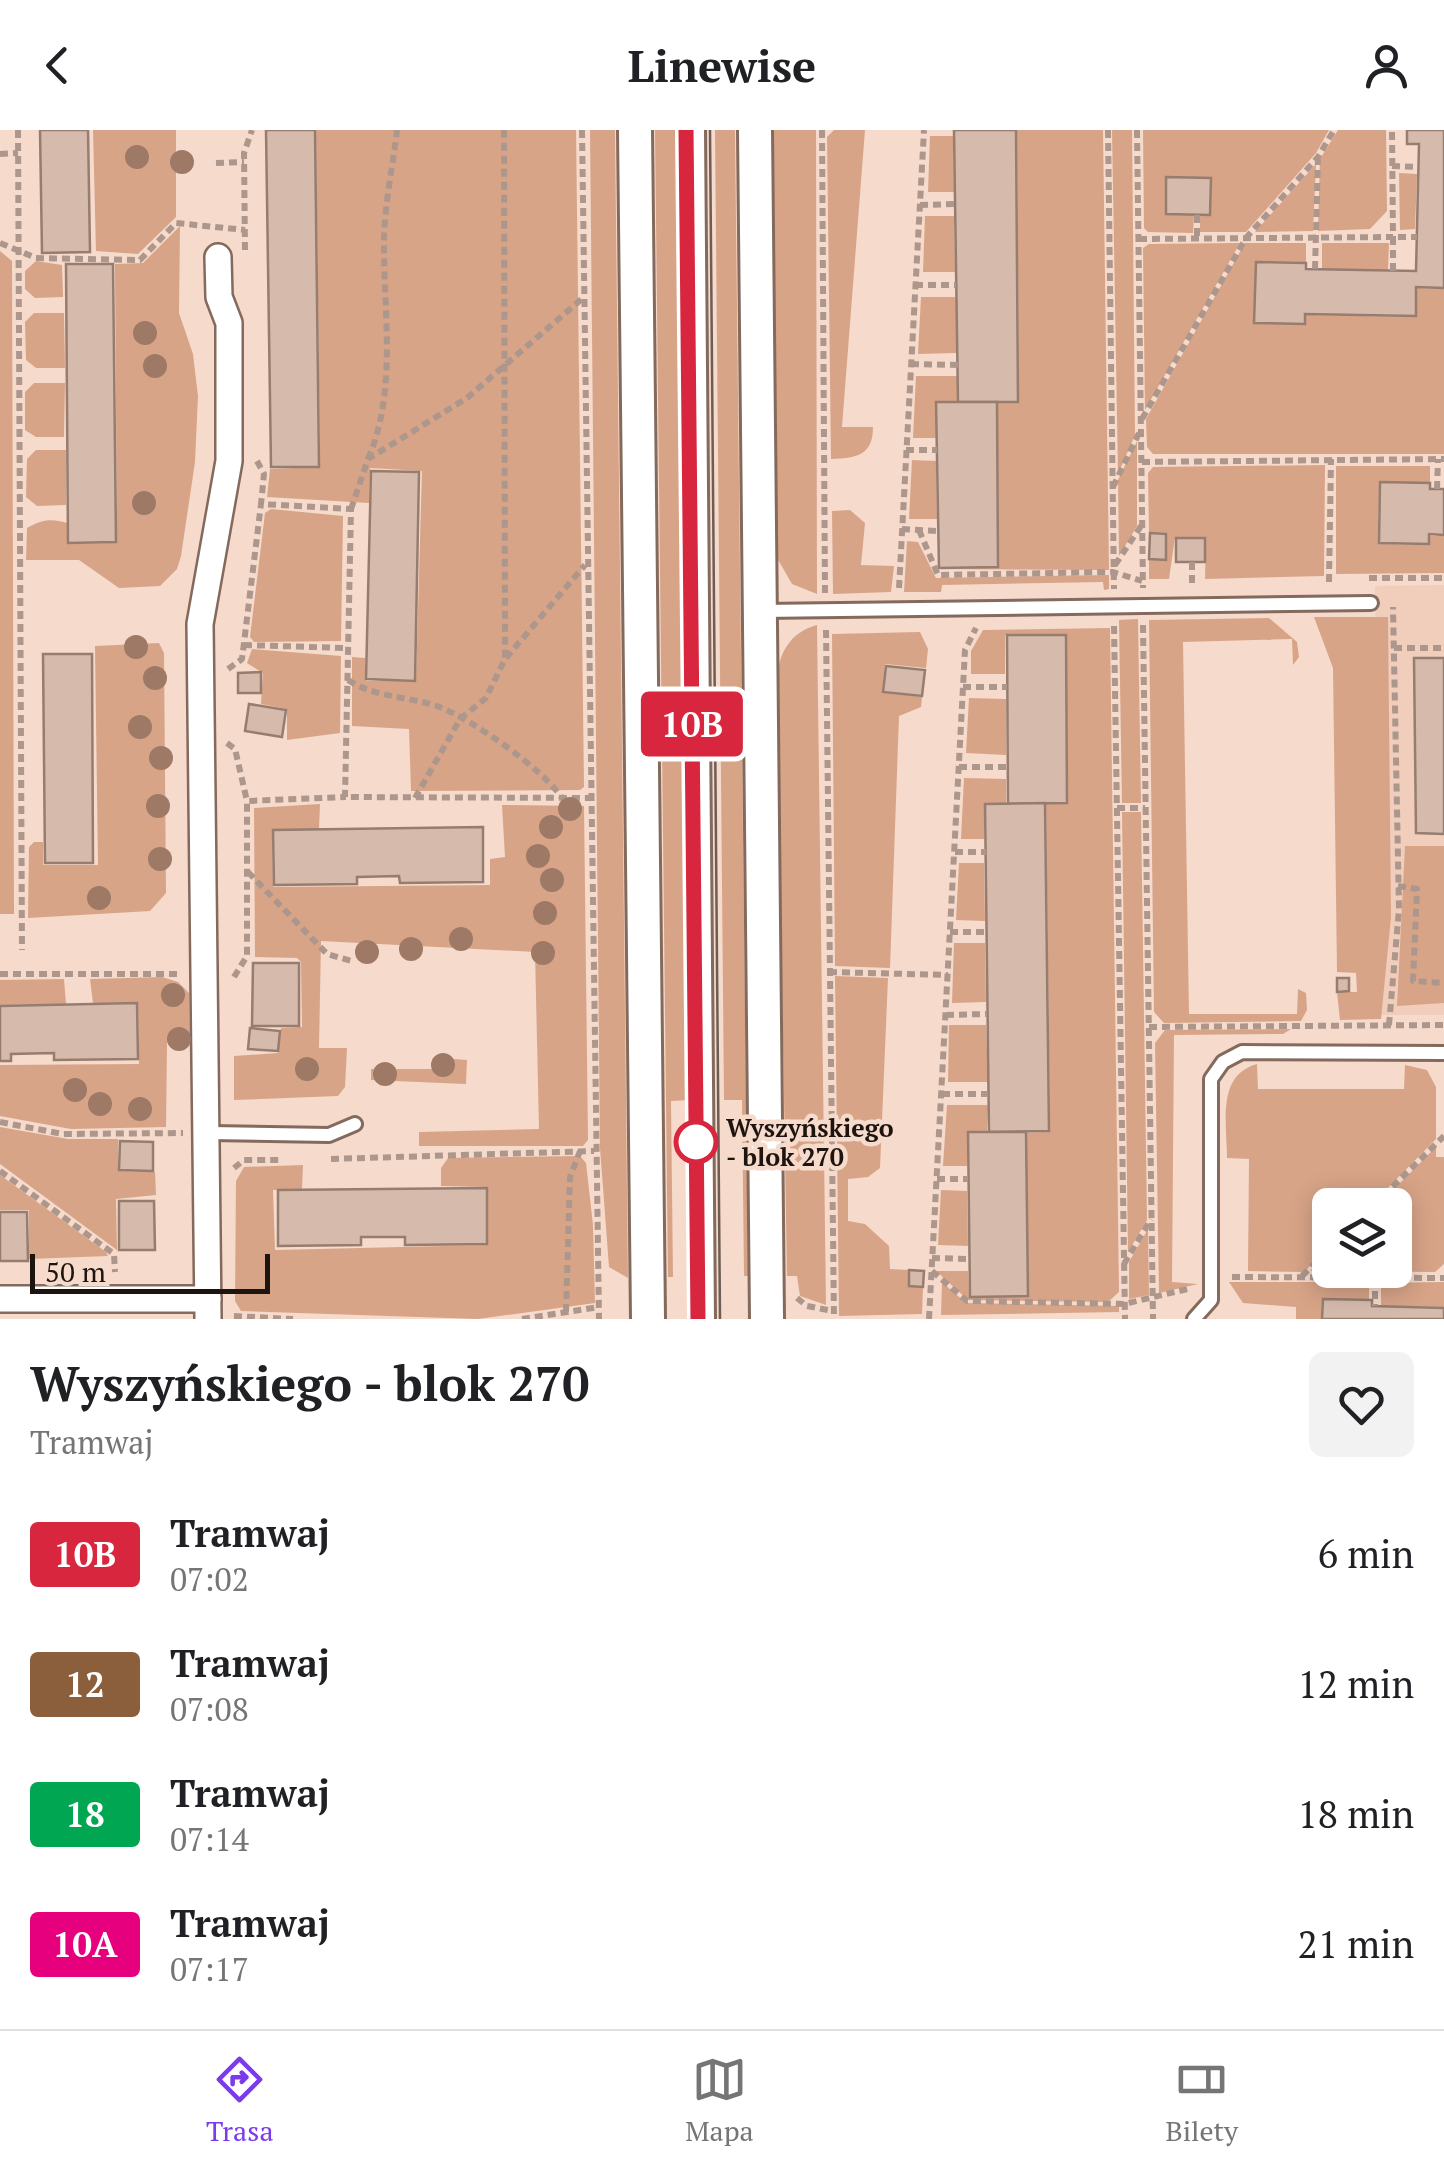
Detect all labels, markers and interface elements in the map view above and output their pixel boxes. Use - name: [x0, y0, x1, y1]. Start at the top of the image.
- text: Linewise: [628, 35, 816, 95]
- icon: back: [30, 38, 85, 93]
- icon: person: [1359, 38, 1414, 93]
- line badge: 10B: [634, 692, 750, 756]
- text: 10B: [661, 701, 723, 747]
- place label: Wyszyńskiego - blok 270: [726, 1111, 894, 1173]
- marker: Wyszyńskiego - blok 270: [675, 1121, 717, 1163]
- map controls: [1312, 1188, 1412, 1288]
- button: layers: [1312, 1188, 1412, 1288]
- scale bar: [30, 1249, 270, 1294]
- text: 50 m: [45, 1253, 106, 1290]
- text: Wyszyńskiego - blok 270: [30, 1351, 589, 1415]
- button: heart: [1309, 1352, 1414, 1457]
- text: Tramwaj: [30, 1421, 154, 1463]
- text: Tramwaj: [170, 1508, 330, 1558]
- text: 6 min: [1318, 1529, 1414, 1579]
- text: 10B: [54, 1531, 116, 1577]
- text: 07:02: [170, 1558, 249, 1600]
- text: Tramwaj: [170, 1638, 330, 1688]
- text: 12 min: [1297, 1659, 1414, 1709]
- text: 12: [65, 1661, 105, 1707]
- text: 07:08: [170, 1688, 249, 1730]
- text: Tramwaj: [170, 1768, 330, 1818]
- text: 18 min: [1297, 1789, 1414, 1839]
- text: 18: [65, 1791, 105, 1837]
- text: 07:14: [170, 1818, 249, 1860]
- text: Tramwaj: [170, 1898, 330, 1948]
- text: 21 min: [1297, 1919, 1414, 1969]
- text: 10A: [52, 1921, 118, 1967]
- text: 07:17: [170, 1948, 249, 1990]
- tab: Trasa: [206, 2052, 274, 2149]
- tab: Mapa: [685, 2052, 754, 2149]
- tab: Bilety: [1165, 2052, 1238, 2149]

